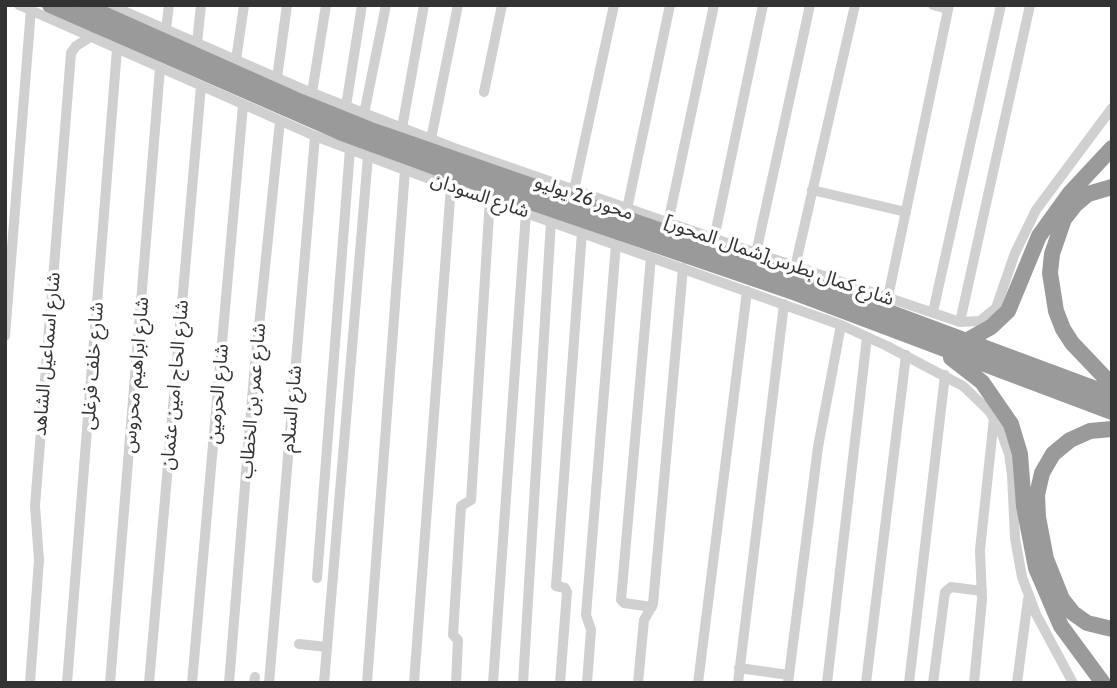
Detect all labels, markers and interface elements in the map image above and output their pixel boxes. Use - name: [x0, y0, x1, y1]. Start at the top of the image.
- street label: شارع السودان: [428, 169, 532, 223]
- street label: محور 26 يوليو: [532, 170, 636, 226]
- street label: شارع كمال بطرس[شمال المحور]: [661, 211, 897, 311]
- street label: شارع اسماعيل الشاهد: [28, 271, 66, 437]
- street label: شارع ابراهيم محروس: [118, 296, 154, 454]
- street label: شارع الحاج امين عثمان: [156, 299, 194, 471]
- street label: شارع خلف فرغلى: [77, 301, 109, 431]
- street label: شارع عمر بن الخطاب: [235, 322, 271, 480]
- street label: شارع الحرمين: [202, 343, 234, 445]
- street label: شارع السلام: [277, 364, 307, 454]

